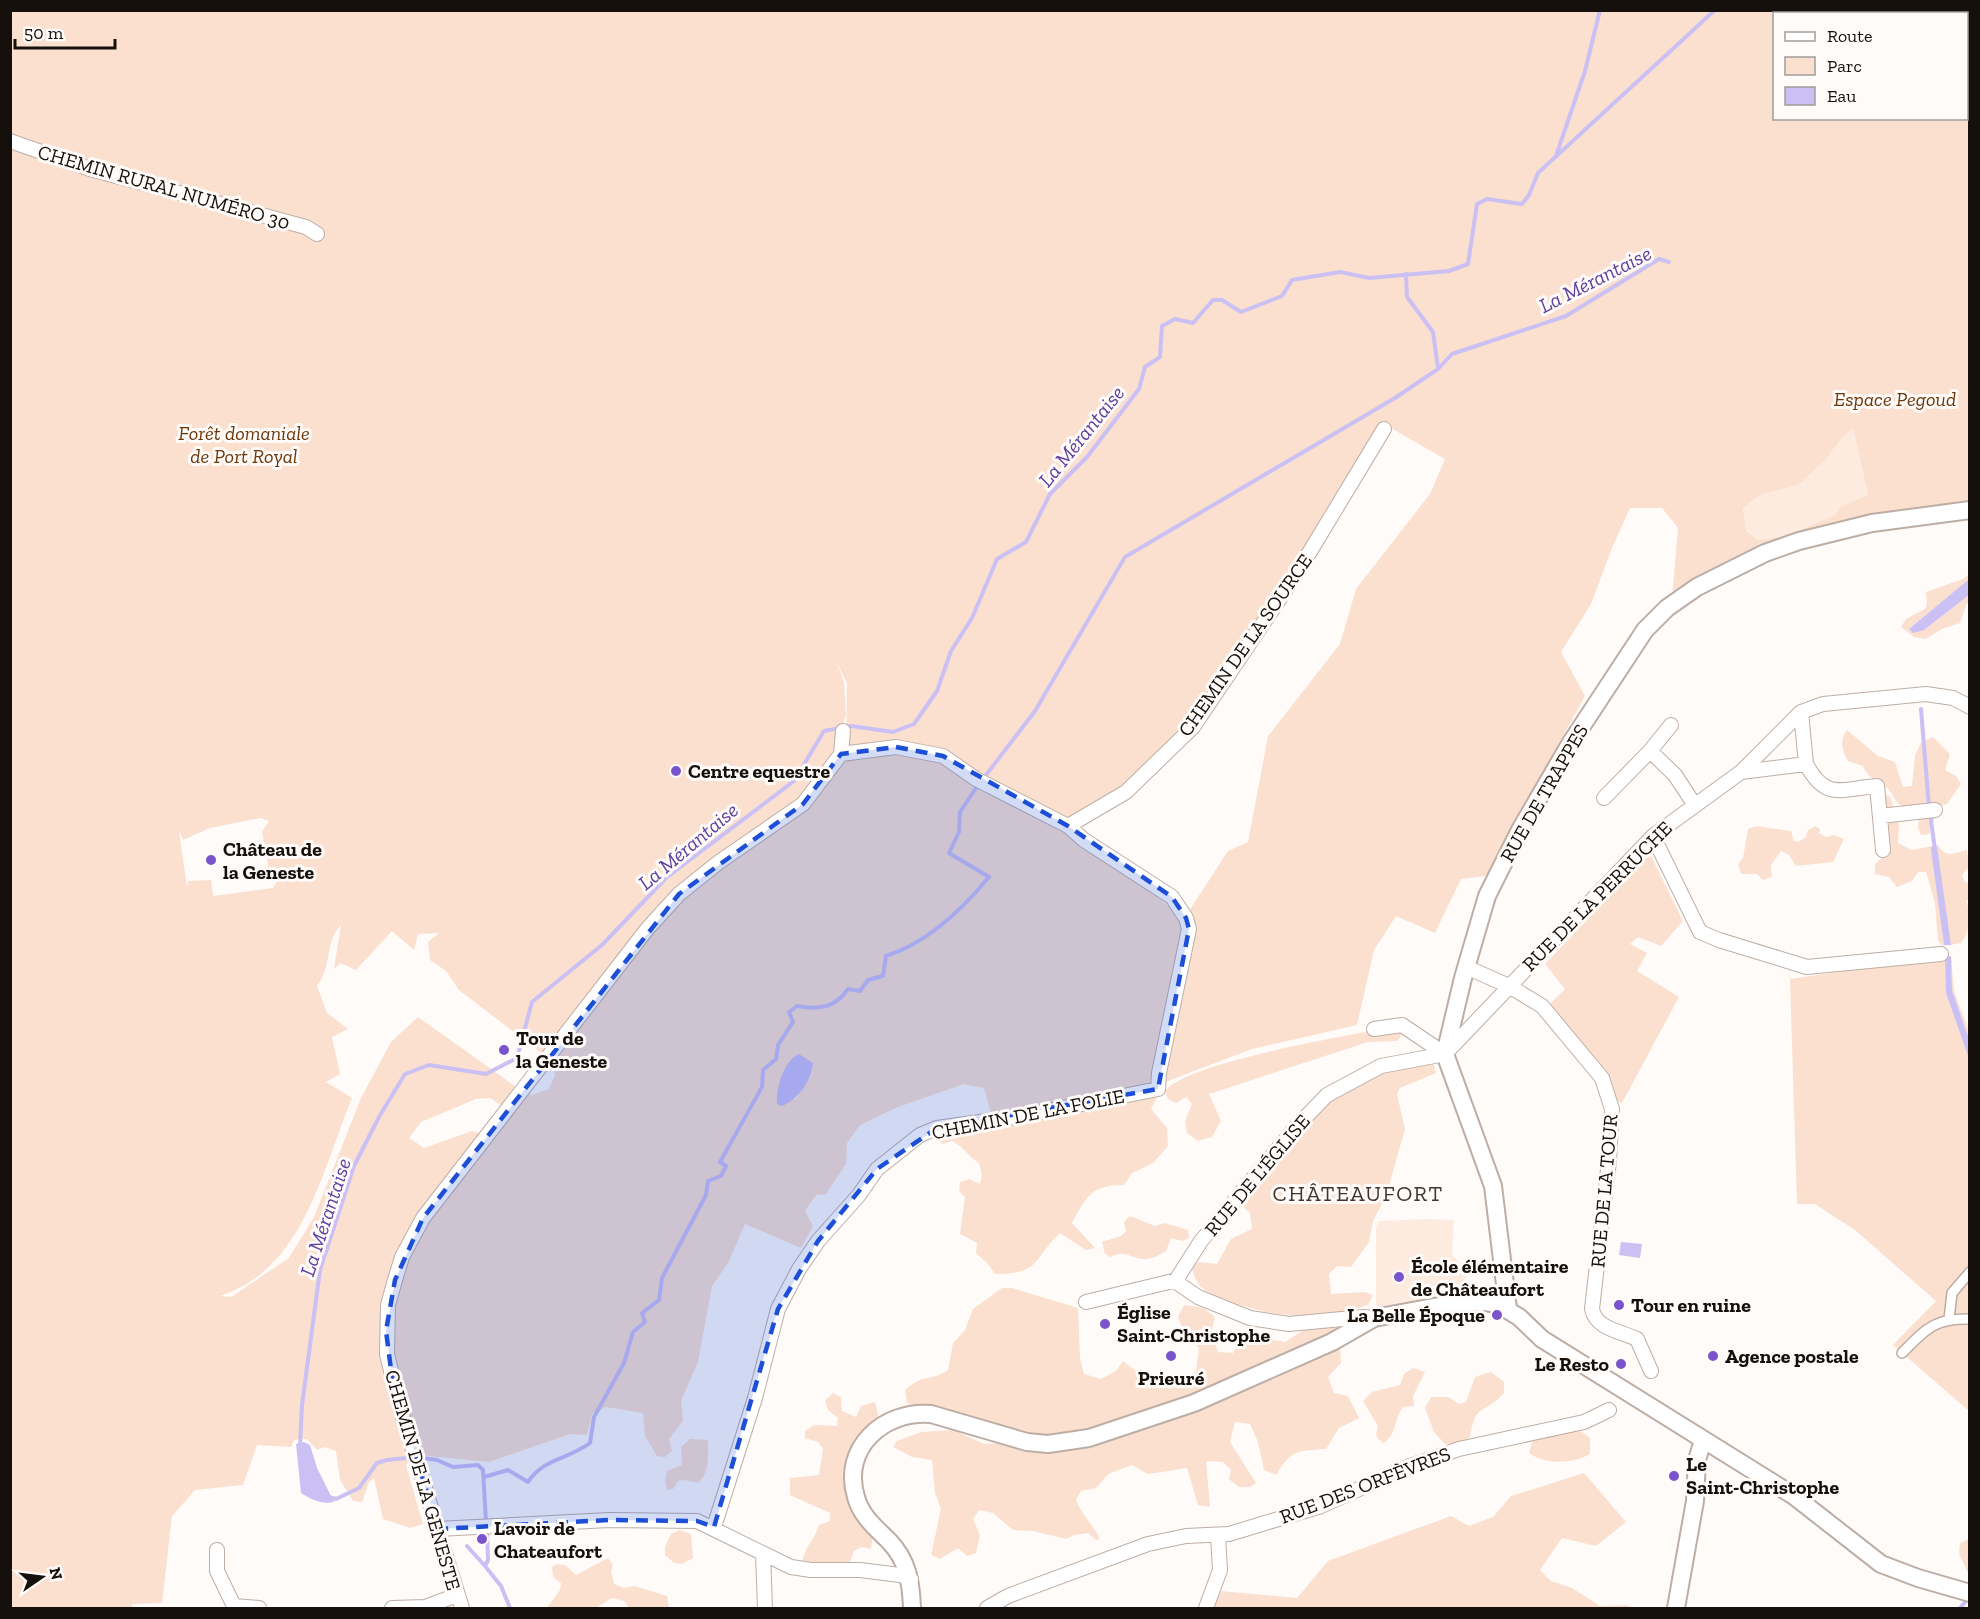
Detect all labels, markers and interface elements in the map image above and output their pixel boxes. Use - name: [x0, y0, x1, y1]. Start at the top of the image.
- scale bar: [15, 12, 116, 50]
- legend: [1773, 12, 1968, 120]
- text: 50 m: [24, 22, 64, 44]
- text: Route: [1827, 25, 1872, 47]
- text: Parc: [1827, 55, 1862, 77]
- text: Eau: [1827, 85, 1856, 107]
- street label: CHEMIN RURAL NUMÉRO 30: [35, 139, 293, 235]
- water label: La Mérantaise: [1535, 240, 1655, 318]
- water label: La Mérantaise: [1033, 380, 1129, 492]
- park label: Espace Pegoud: [1834, 387, 1956, 411]
- park label: Forêt domaniale de Port Royal: [178, 421, 310, 468]
- street label: CHEMIN DE LA SOURCE: [1173, 549, 1317, 741]
- street label: RUE DE TRAPPES: [1495, 720, 1593, 866]
- place label: Centre equestre: [688, 759, 831, 783]
- marker: Centre equestre: [669, 764, 683, 778]
- water label: La Mérantaise: [633, 797, 743, 895]
- street label: RUE DE LA PERRUCHE: [1517, 816, 1677, 976]
- place label: Château de la Geneste: [223, 837, 322, 884]
- marker: Château de la Geneste: [204, 853, 218, 867]
- place label: Tour de la Geneste: [516, 1026, 608, 1073]
- marker: Tour de la Geneste: [497, 1043, 511, 1057]
- street label: CHEMIN DE LA FOLIE: [930, 1084, 1126, 1144]
- street label: RUE DE L'ÉGLISE: [1199, 1109, 1315, 1241]
- street label: RUE DE LA TOUR: [1585, 1113, 1623, 1269]
- water label: La Mérantaise: [294, 1155, 356, 1279]
- district label: CHÂTEAUFORT: [1272, 1180, 1444, 1207]
- place label: École élémentaire de Châteaufort: [1411, 1254, 1569, 1301]
- marker: École élémentaire de Châteaufort: [1392, 1270, 1406, 1284]
- place label: Tour en ruine: [1631, 1293, 1751, 1317]
- marker: Tour en ruine: [1612, 1298, 1626, 1312]
- place label: Église Saint-Christophe: [1117, 1300, 1270, 1347]
- place label: La Belle Époque: [1347, 1303, 1485, 1327]
- marker: La Belle Époque: [1490, 1308, 1504, 1322]
- marker: Église Saint-Christophe: [1098, 1317, 1112, 1331]
- place label: Agence postale: [1725, 1344, 1859, 1368]
- marker: Prieuré: [1164, 1349, 1178, 1363]
- marker: Agence postale: [1706, 1349, 1720, 1363]
- place label: Le Resto: [1535, 1352, 1610, 1376]
- marker: Le Resto: [1614, 1357, 1628, 1371]
- place label: Prieuré: [1138, 1366, 1205, 1390]
- street label: CHEMIN DE LA GENESTE: [380, 1367, 466, 1593]
- street label: RUE DES ORFÈVRES: [1276, 1441, 1454, 1529]
- place label: Le Saint-Christophe: [1686, 1452, 1839, 1499]
- marker: Le Saint-Christophe: [1667, 1469, 1681, 1483]
- place label: Lavoir de Chateaufort: [494, 1516, 603, 1563]
- marker: Lavoir de Chateaufort: [475, 1532, 489, 1546]
- north arrow: [12, 1547, 72, 1607]
- text: N: [45, 1565, 67, 1582]

